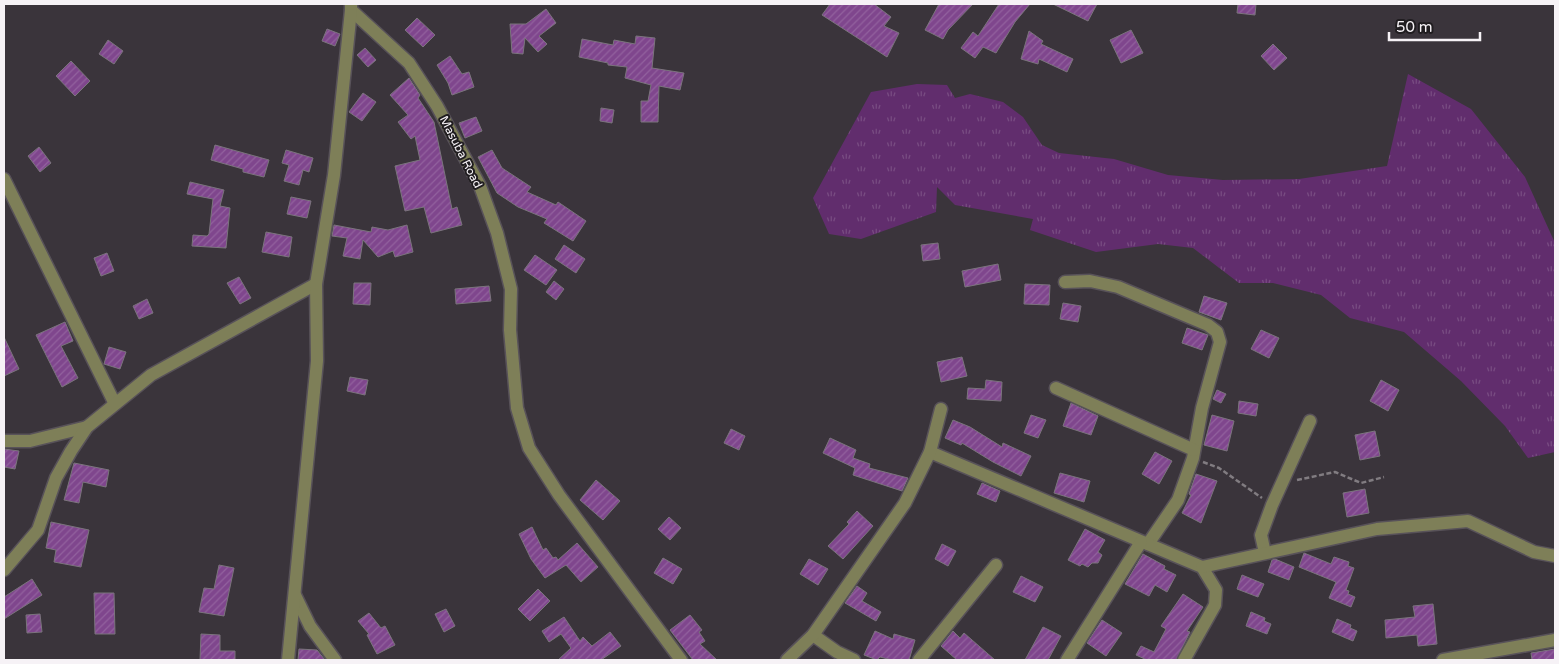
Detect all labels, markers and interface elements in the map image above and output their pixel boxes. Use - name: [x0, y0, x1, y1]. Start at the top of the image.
- scale bar: [1389, 10, 1480, 42]
- text: 50 m: [1396, 18, 1433, 36]
- street label: Masuba Road: [437, 114, 485, 190]

